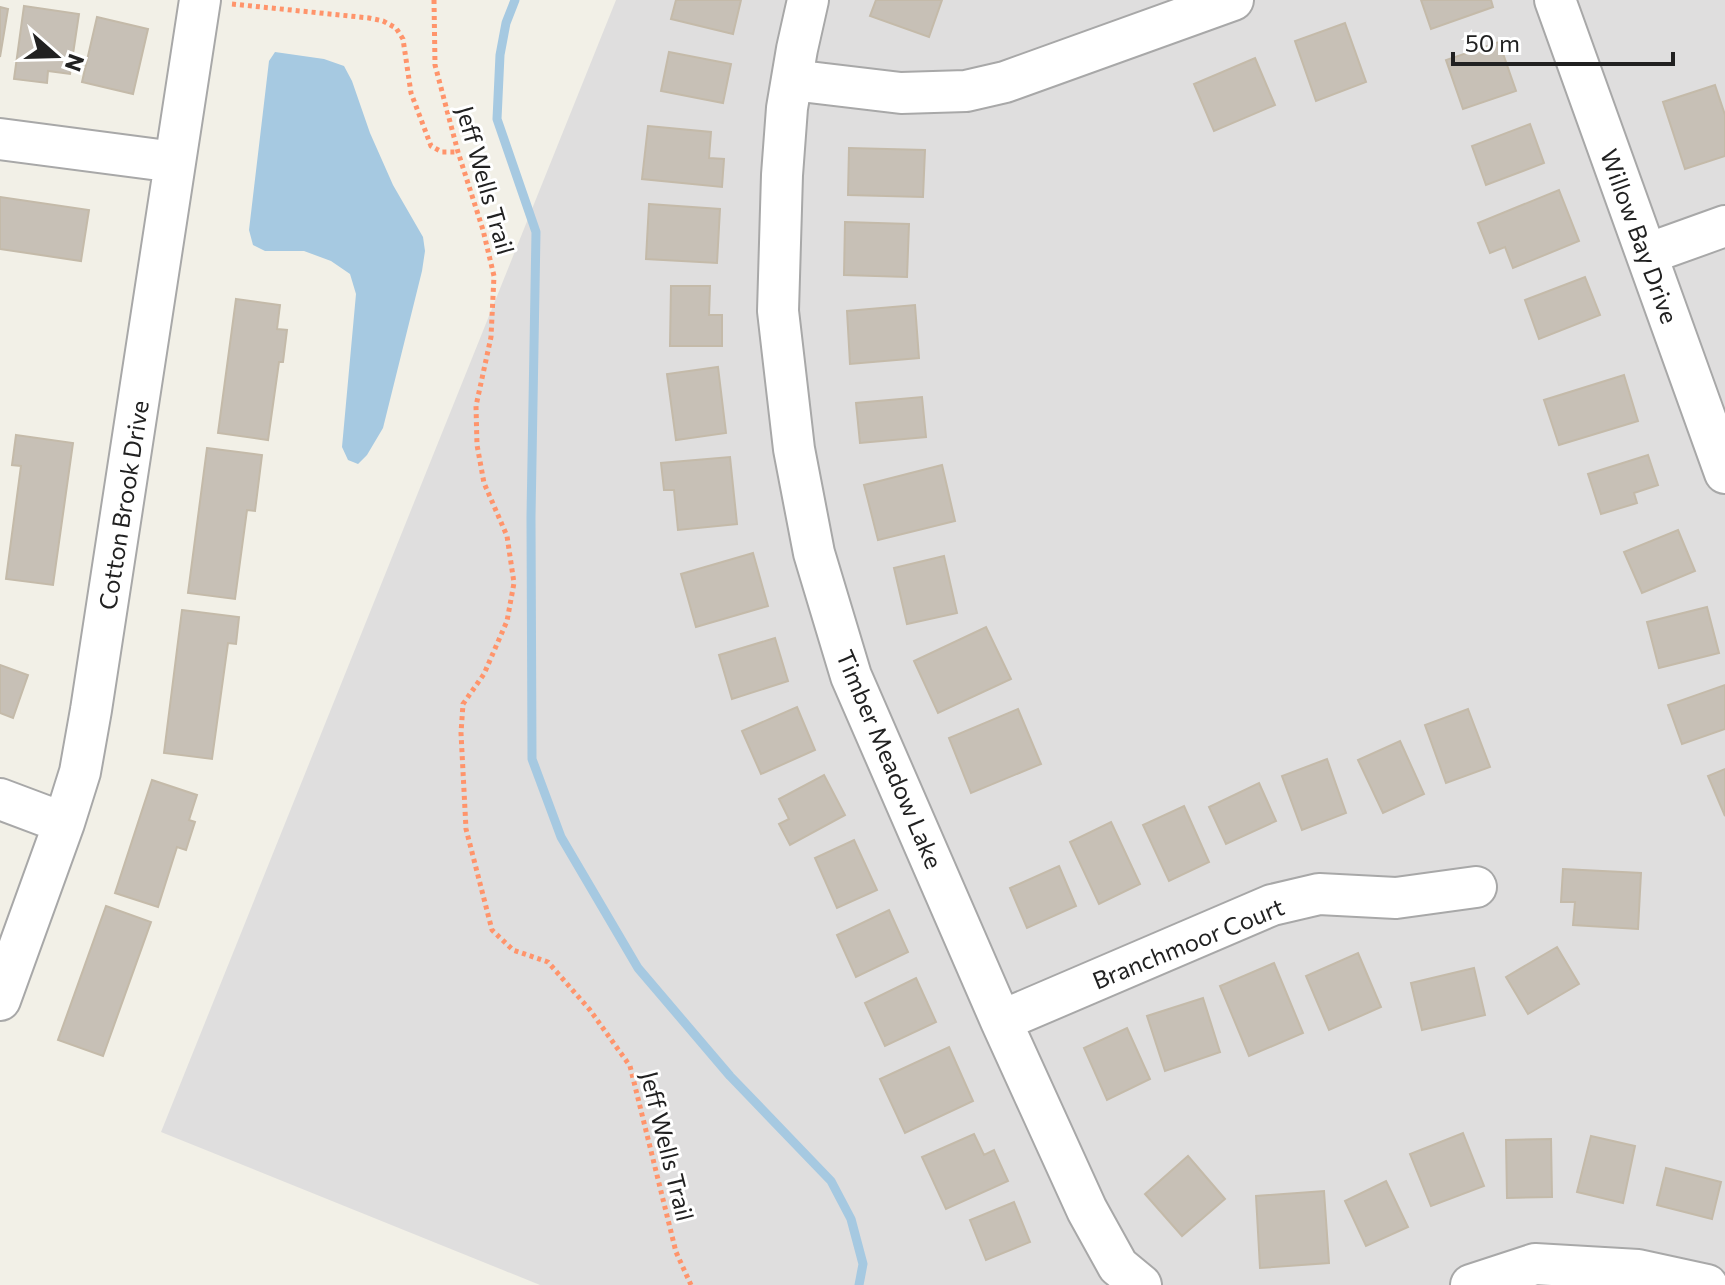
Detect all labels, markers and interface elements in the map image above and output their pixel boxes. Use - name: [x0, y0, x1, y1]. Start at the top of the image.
- north arrow: [16, 16, 96, 96]
- scale bar: [1453, 16, 1673, 66]
- text: 50 m: [1465, 28, 1520, 57]
- text: N: [60, 51, 91, 75]
- street label: Jeff Wells Trail: [451, 102, 521, 258]
- street label: Willow Bay Drive: [1595, 145, 1685, 327]
- street label: Cotton Brook Drive: [92, 398, 154, 612]
- street label: Timber Meadow Lake: [831, 645, 949, 873]
- street label: Branchmoor Court: [1088, 891, 1288, 995]
- street label: Jeff Wells Trail: [635, 1068, 701, 1224]

